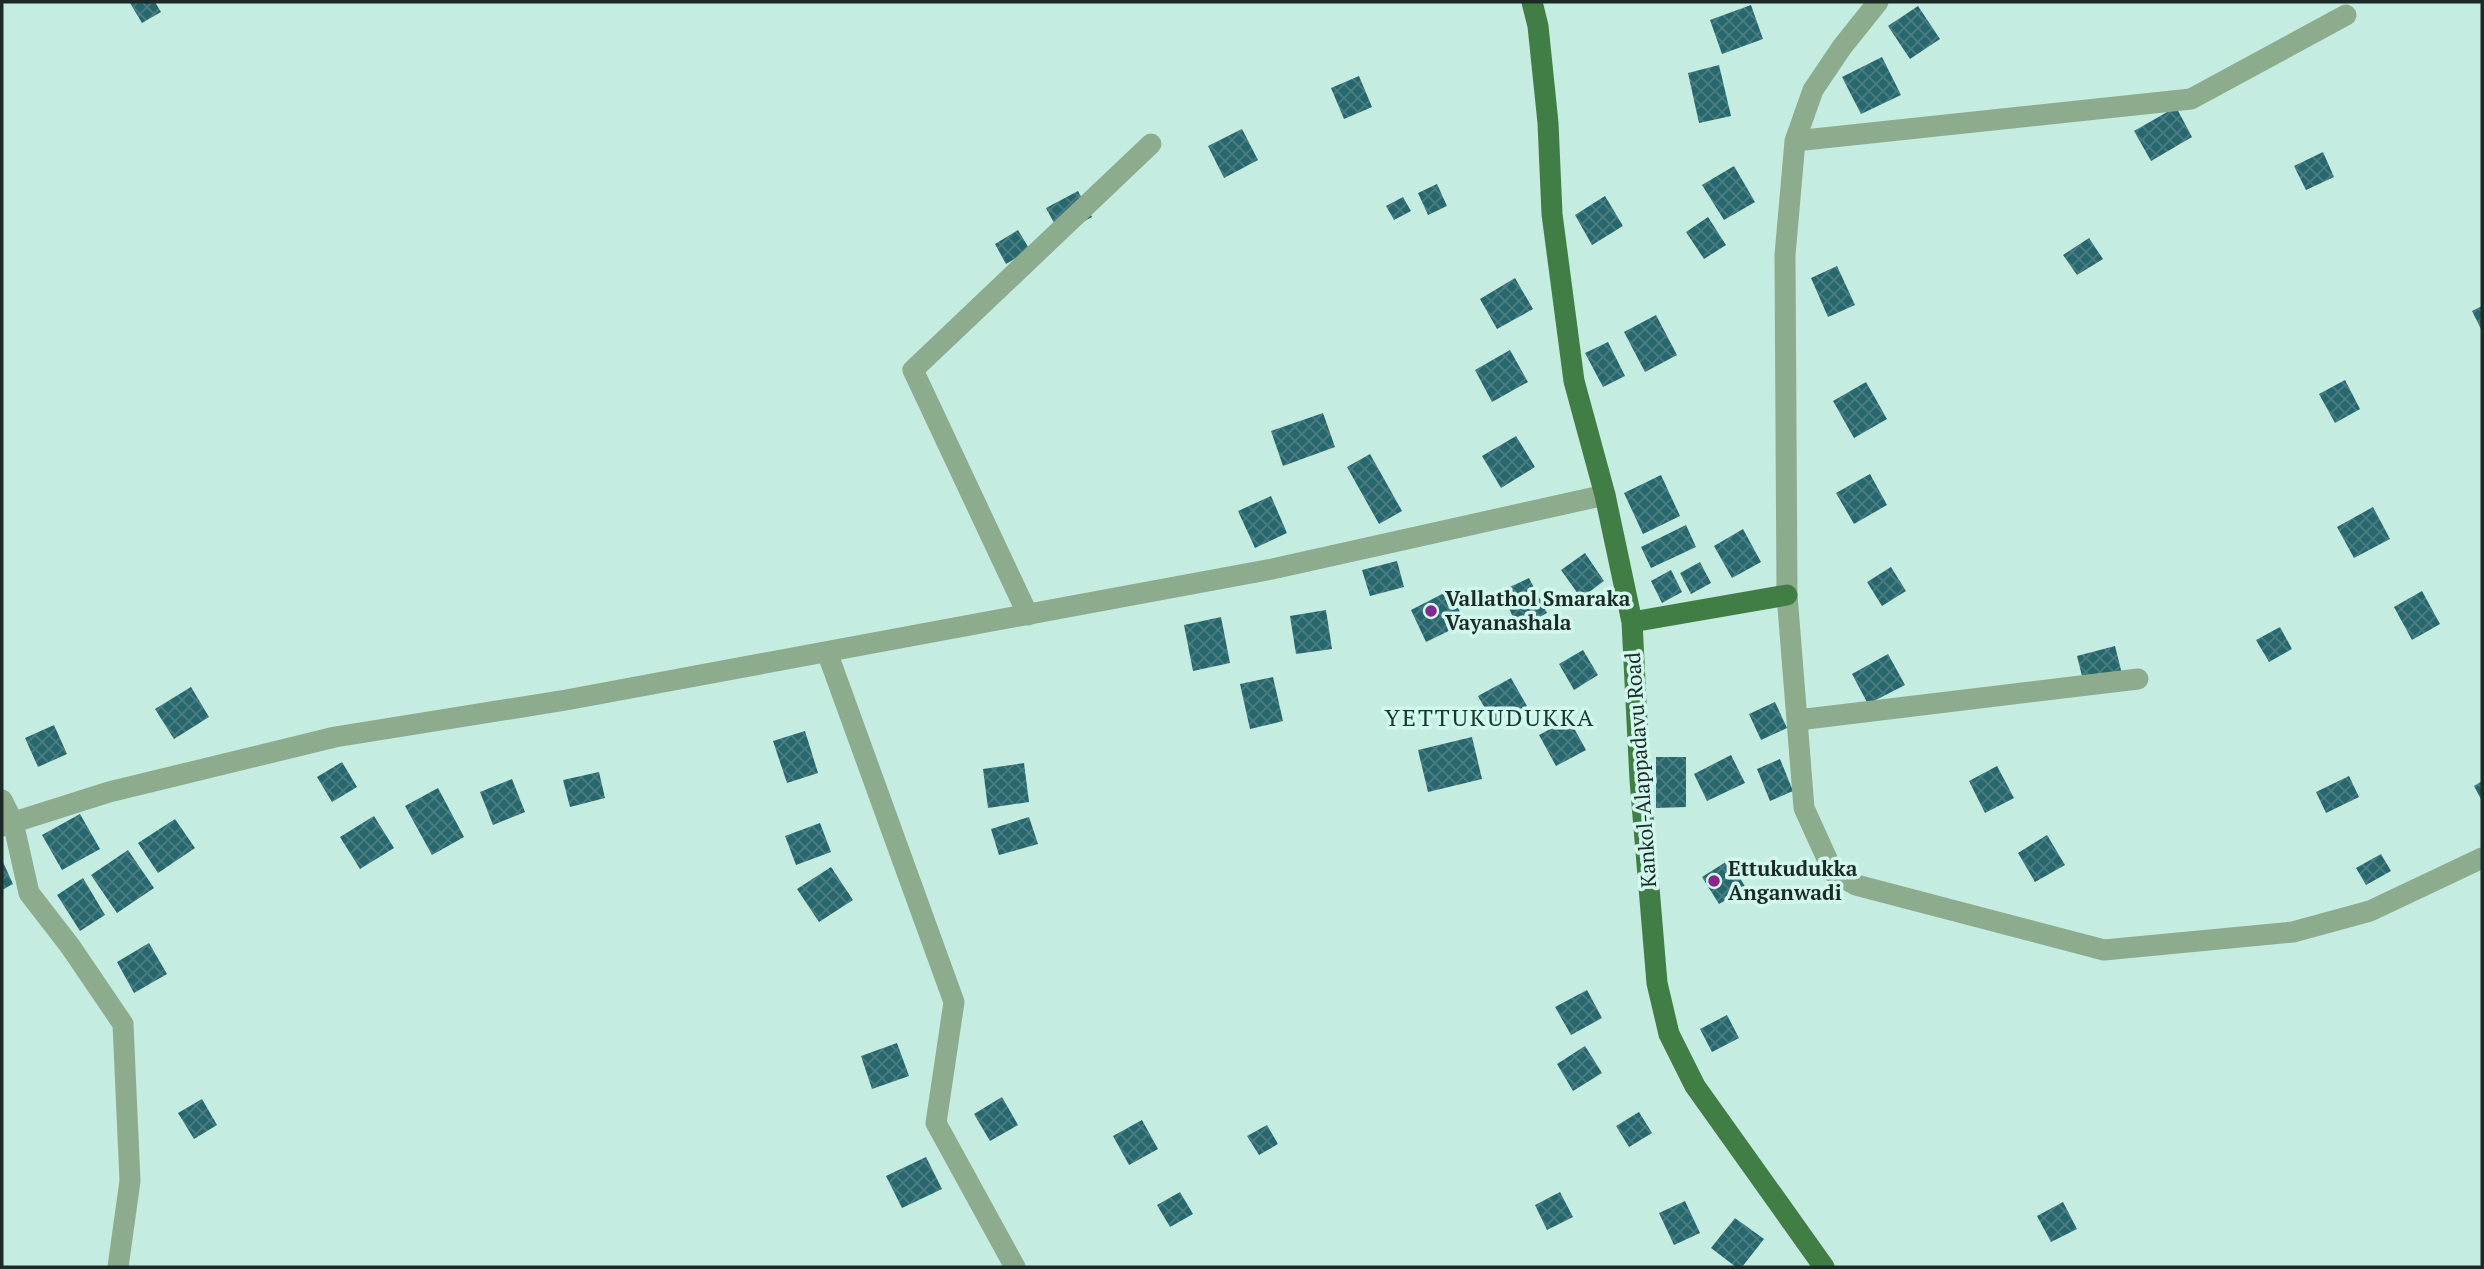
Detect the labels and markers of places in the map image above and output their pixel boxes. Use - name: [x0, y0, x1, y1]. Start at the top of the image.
- place label: Vallathol Smaraka Vayanashala: [1445, 584, 1631, 636]
- marker: Vallathol Smaraka Vayanashala: [1423, 603, 1439, 619]
- place label: Ettukudukka Anganwadi: [1728, 854, 1858, 906]
- marker: Ettukudukka Anganwadi: [1706, 873, 1722, 889]

